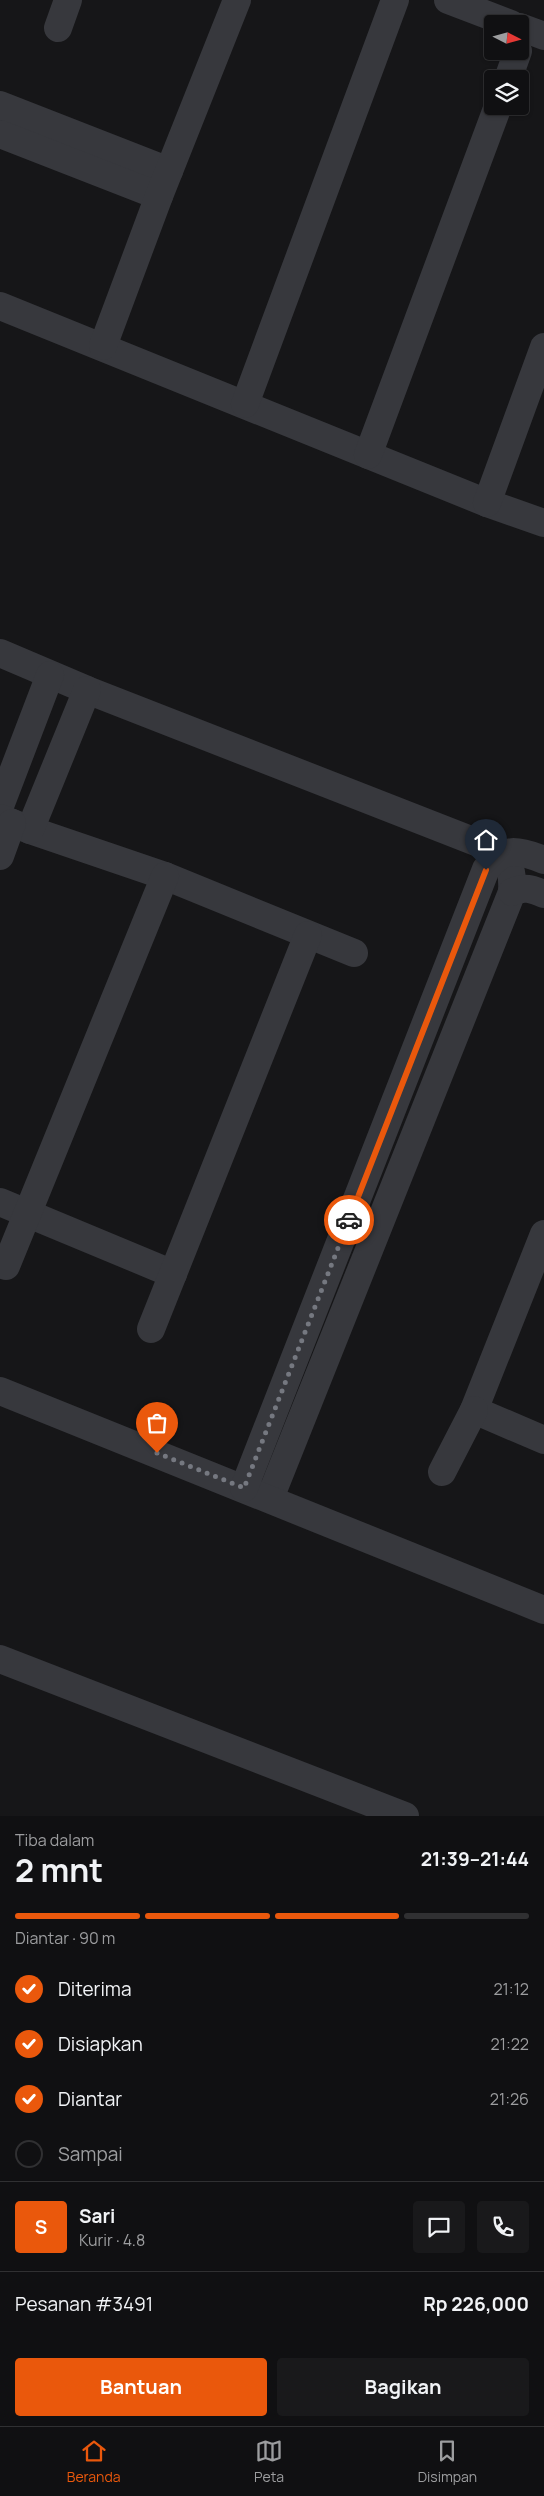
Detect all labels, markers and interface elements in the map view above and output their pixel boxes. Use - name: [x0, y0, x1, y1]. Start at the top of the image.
- north arrow: [484, 15, 529, 60]
- map controls: [484, 15, 529, 115]
- button: layers: [484, 70, 529, 115]
- pin: [465, 819, 507, 870]
- icon: home: [472, 826, 500, 854]
- courier: [324, 1195, 374, 1245]
- icon: car: [335, 1206, 363, 1234]
- pin: [136, 1402, 178, 1453]
- icon: bag: [143, 1409, 171, 1437]
- text: Tiba dalam: [15, 1829, 94, 1851]
- text: 21:39–21:44: [421, 1846, 529, 1872]
- text: 2 mnt: [15, 1848, 103, 1892]
- text: Diantar · 90 m: [15, 1927, 115, 1949]
- icon: check: [15, 1975, 43, 2003]
- text: Diterima: [58, 1976, 131, 2002]
- text: 21:12: [493, 1978, 529, 2000]
- icon: check: [15, 2030, 43, 2058]
- text: Disiapkan: [58, 2031, 143, 2057]
- text: 21:22: [491, 2033, 529, 2055]
- icon: check: [15, 2085, 43, 2113]
- text: Diantar: [58, 2086, 122, 2112]
- text: 21:26: [490, 2088, 529, 2110]
- text: Sampai: [58, 2141, 123, 2167]
- button: chat: [413, 2201, 465, 2253]
- button: phone: [477, 2201, 529, 2253]
- text: Sari: [79, 2203, 115, 2229]
- text: S: [35, 2214, 47, 2240]
- text: Kurir · 4.8: [79, 2229, 145, 2251]
- text: Pesanan #3491: [15, 2291, 153, 2317]
- text: Rp 226,000: [423, 2291, 529, 2317]
- button: Bantuan: [15, 2358, 267, 2416]
- button: Bagikan: [277, 2358, 529, 2416]
- tab: Beranda: [67, 2437, 120, 2486]
- tab: Peta: [254, 2437, 284, 2486]
- tab: Disimpan: [418, 2437, 477, 2486]

